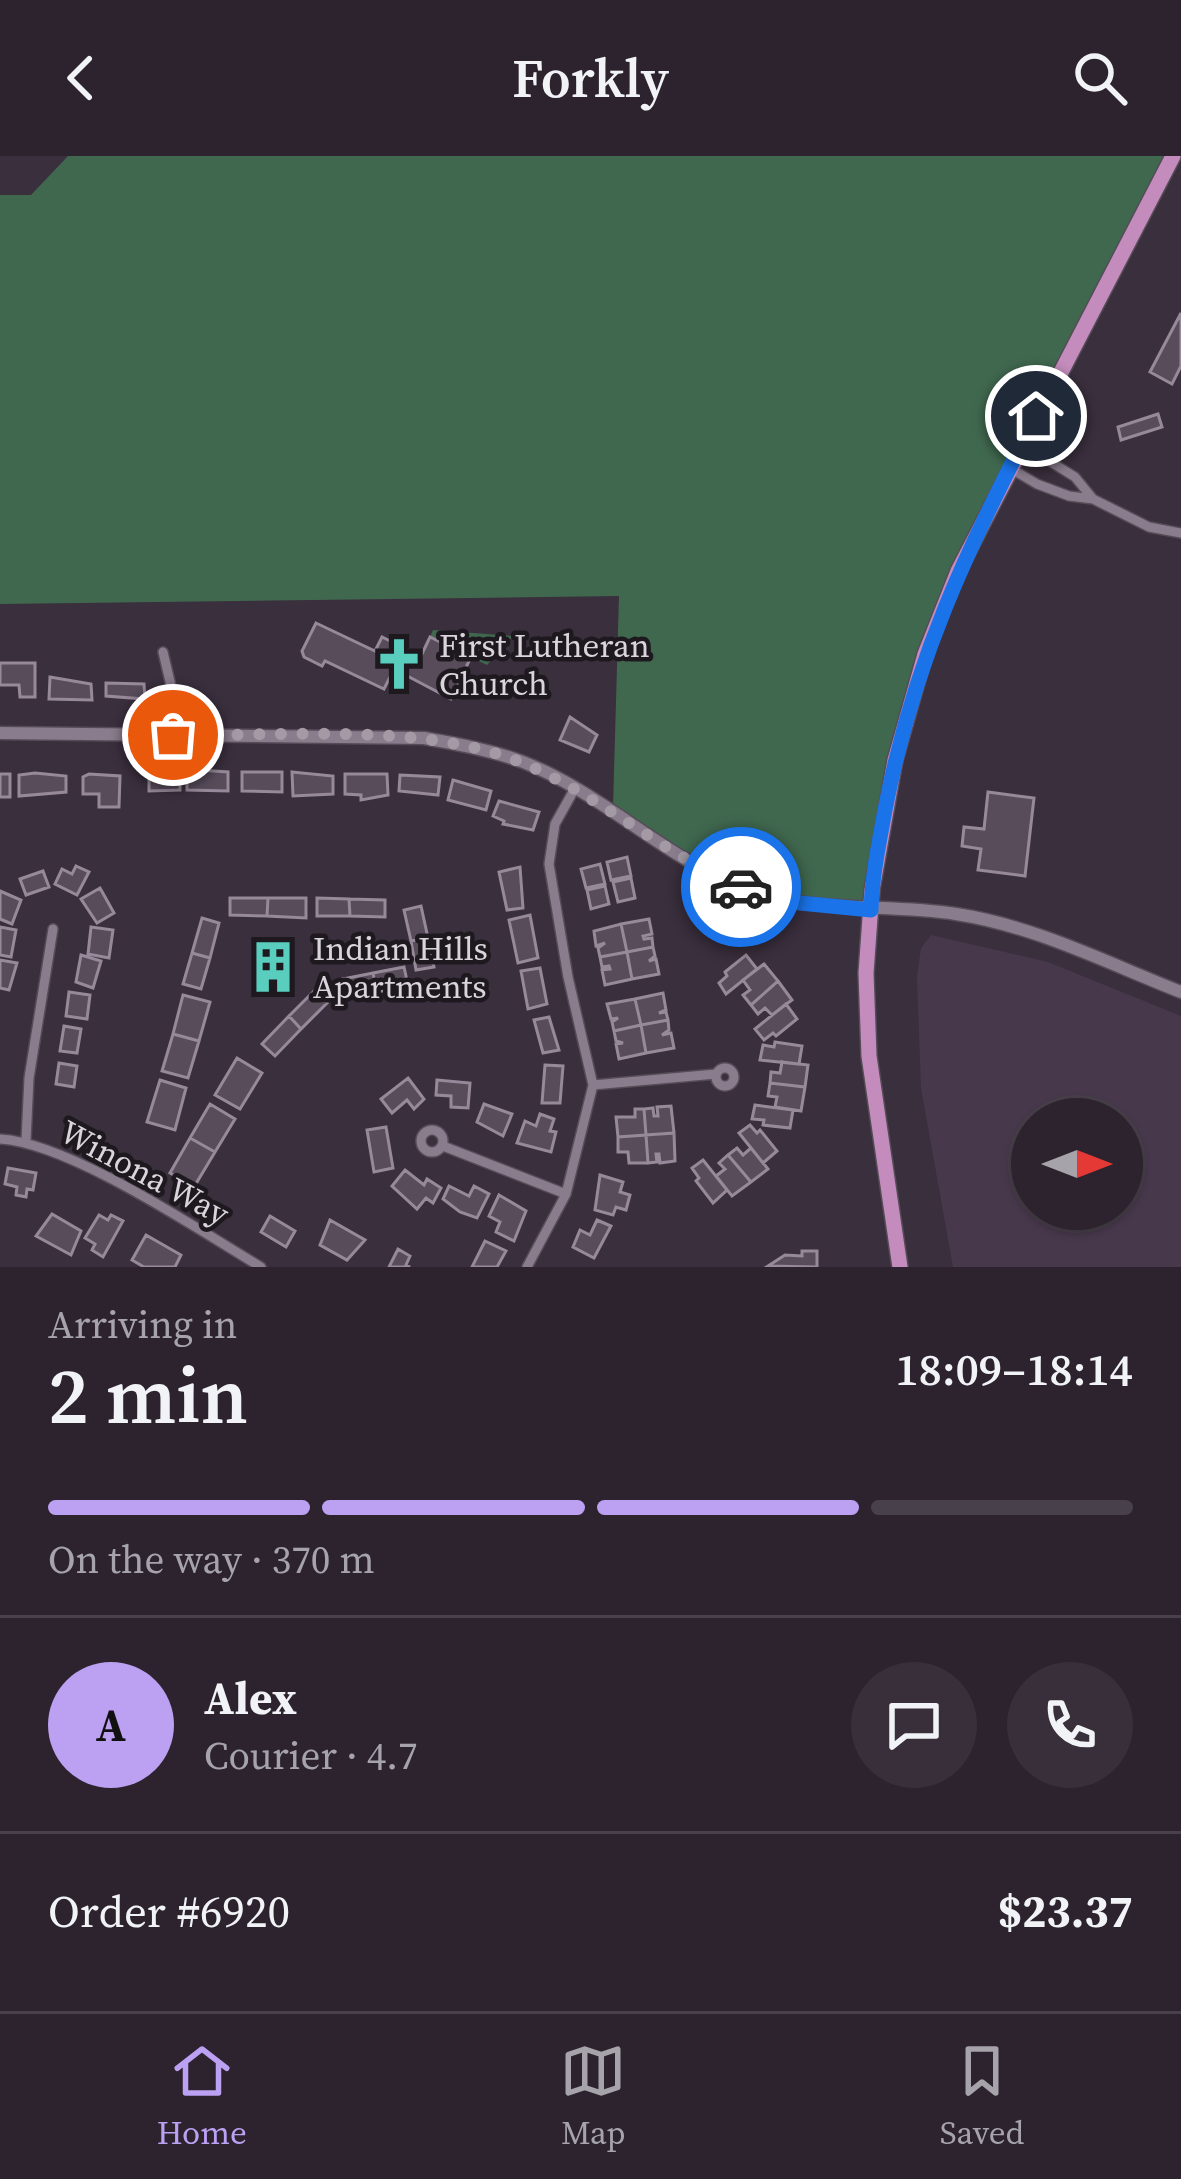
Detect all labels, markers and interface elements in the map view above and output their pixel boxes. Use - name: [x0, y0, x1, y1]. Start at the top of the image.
- text: Forkly: [512, 41, 669, 115]
- icon: back: [48, 45, 114, 111]
- icon: search: [1067, 45, 1133, 111]
- pin: [985, 365, 1087, 467]
- icon: home: [1003, 383, 1069, 449]
- place label: First Lutheran Church: [439, 623, 650, 706]
- church icon: First Lutheran Church: [370, 635, 428, 693]
- pin: [122, 684, 224, 786]
- icon: bag: [140, 702, 206, 768]
- courier: [681, 827, 801, 947]
- icon: car: [708, 854, 774, 920]
- place label: Indian Hills Apartments: [313, 926, 488, 1009]
- building icon: Indian Hills Apartments: [244, 938, 302, 996]
- north arrow: [1011, 1098, 1143, 1230]
- map controls: [1011, 1098, 1143, 1230]
- street label: Winona Way: [52, 1109, 237, 1236]
- text: Arriving in: [48, 1298, 237, 1351]
- text: 18:09–18:14: [895, 1338, 1133, 1400]
- text: 2 min: [48, 1342, 248, 1449]
- text: On the way · 370 m: [48, 1533, 375, 1586]
- button: chat: [851, 1662, 977, 1788]
- button: phone: [1007, 1662, 1133, 1788]
- text: Alex: [204, 1667, 297, 1729]
- text: A: [96, 1694, 126, 1756]
- text: Courier · 4.7: [204, 1729, 417, 1782]
- text: Order #6920: [48, 1880, 290, 1942]
- text: $23.37: [998, 1880, 1133, 1942]
- tab: Home: [157, 2038, 247, 2155]
- tab: Map: [560, 2038, 626, 2155]
- tab: Saved: [940, 2038, 1024, 2155]

